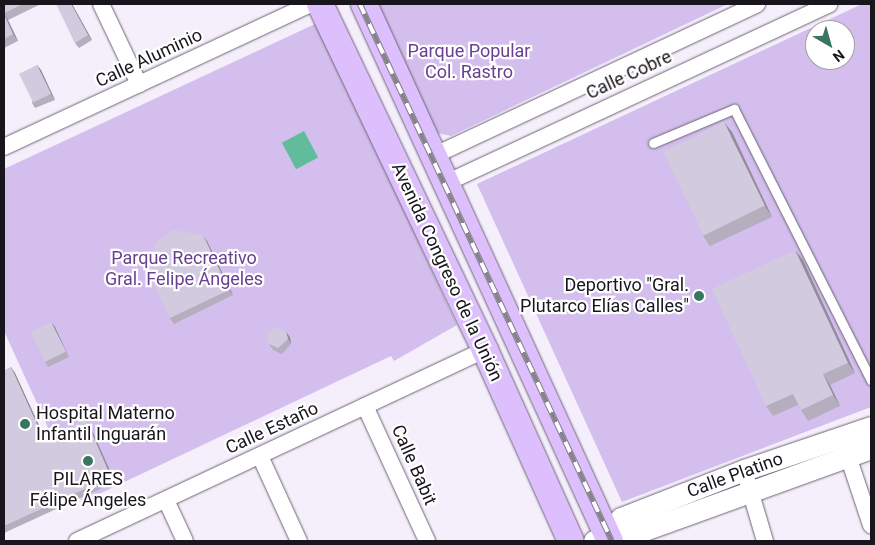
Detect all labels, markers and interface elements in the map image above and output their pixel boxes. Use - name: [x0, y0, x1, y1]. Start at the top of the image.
- north arrow: [805, 20, 855, 70]
- street label: Calle Aluminio: [92, 24, 206, 92]
- park label: Parque Popular Col. Rastro: [408, 41, 530, 84]
- street label: Calle Cobre: [583, 46, 675, 104]
- text: N: [830, 47, 847, 65]
- street label: Avenida Congreso de la Unión: [387, 159, 507, 385]
- park label: Parque Recreativo Gral. Felipe Ángeles: [105, 248, 263, 290]
- place label: Deportivo "Gral. Plutarco Elías Calles": [520, 275, 689, 318]
- marker: Deportivo "Gral. Plutarco Elías Calles": [693, 290, 705, 302]
- street label: Calle Estaño: [222, 397, 322, 459]
- place label: Hospital Materno Infantil Inguarán: [36, 403, 175, 446]
- marker: Hospital Materno Infantil Inguarán: [18, 417, 32, 431]
- street label: Calle Babit: [387, 421, 441, 509]
- street label: Calle Platino: [684, 448, 786, 502]
- marker: PILARES Félipe Ángeles: [82, 455, 94, 467]
- place label: PILARES Félipe Ángeles: [30, 469, 146, 512]

